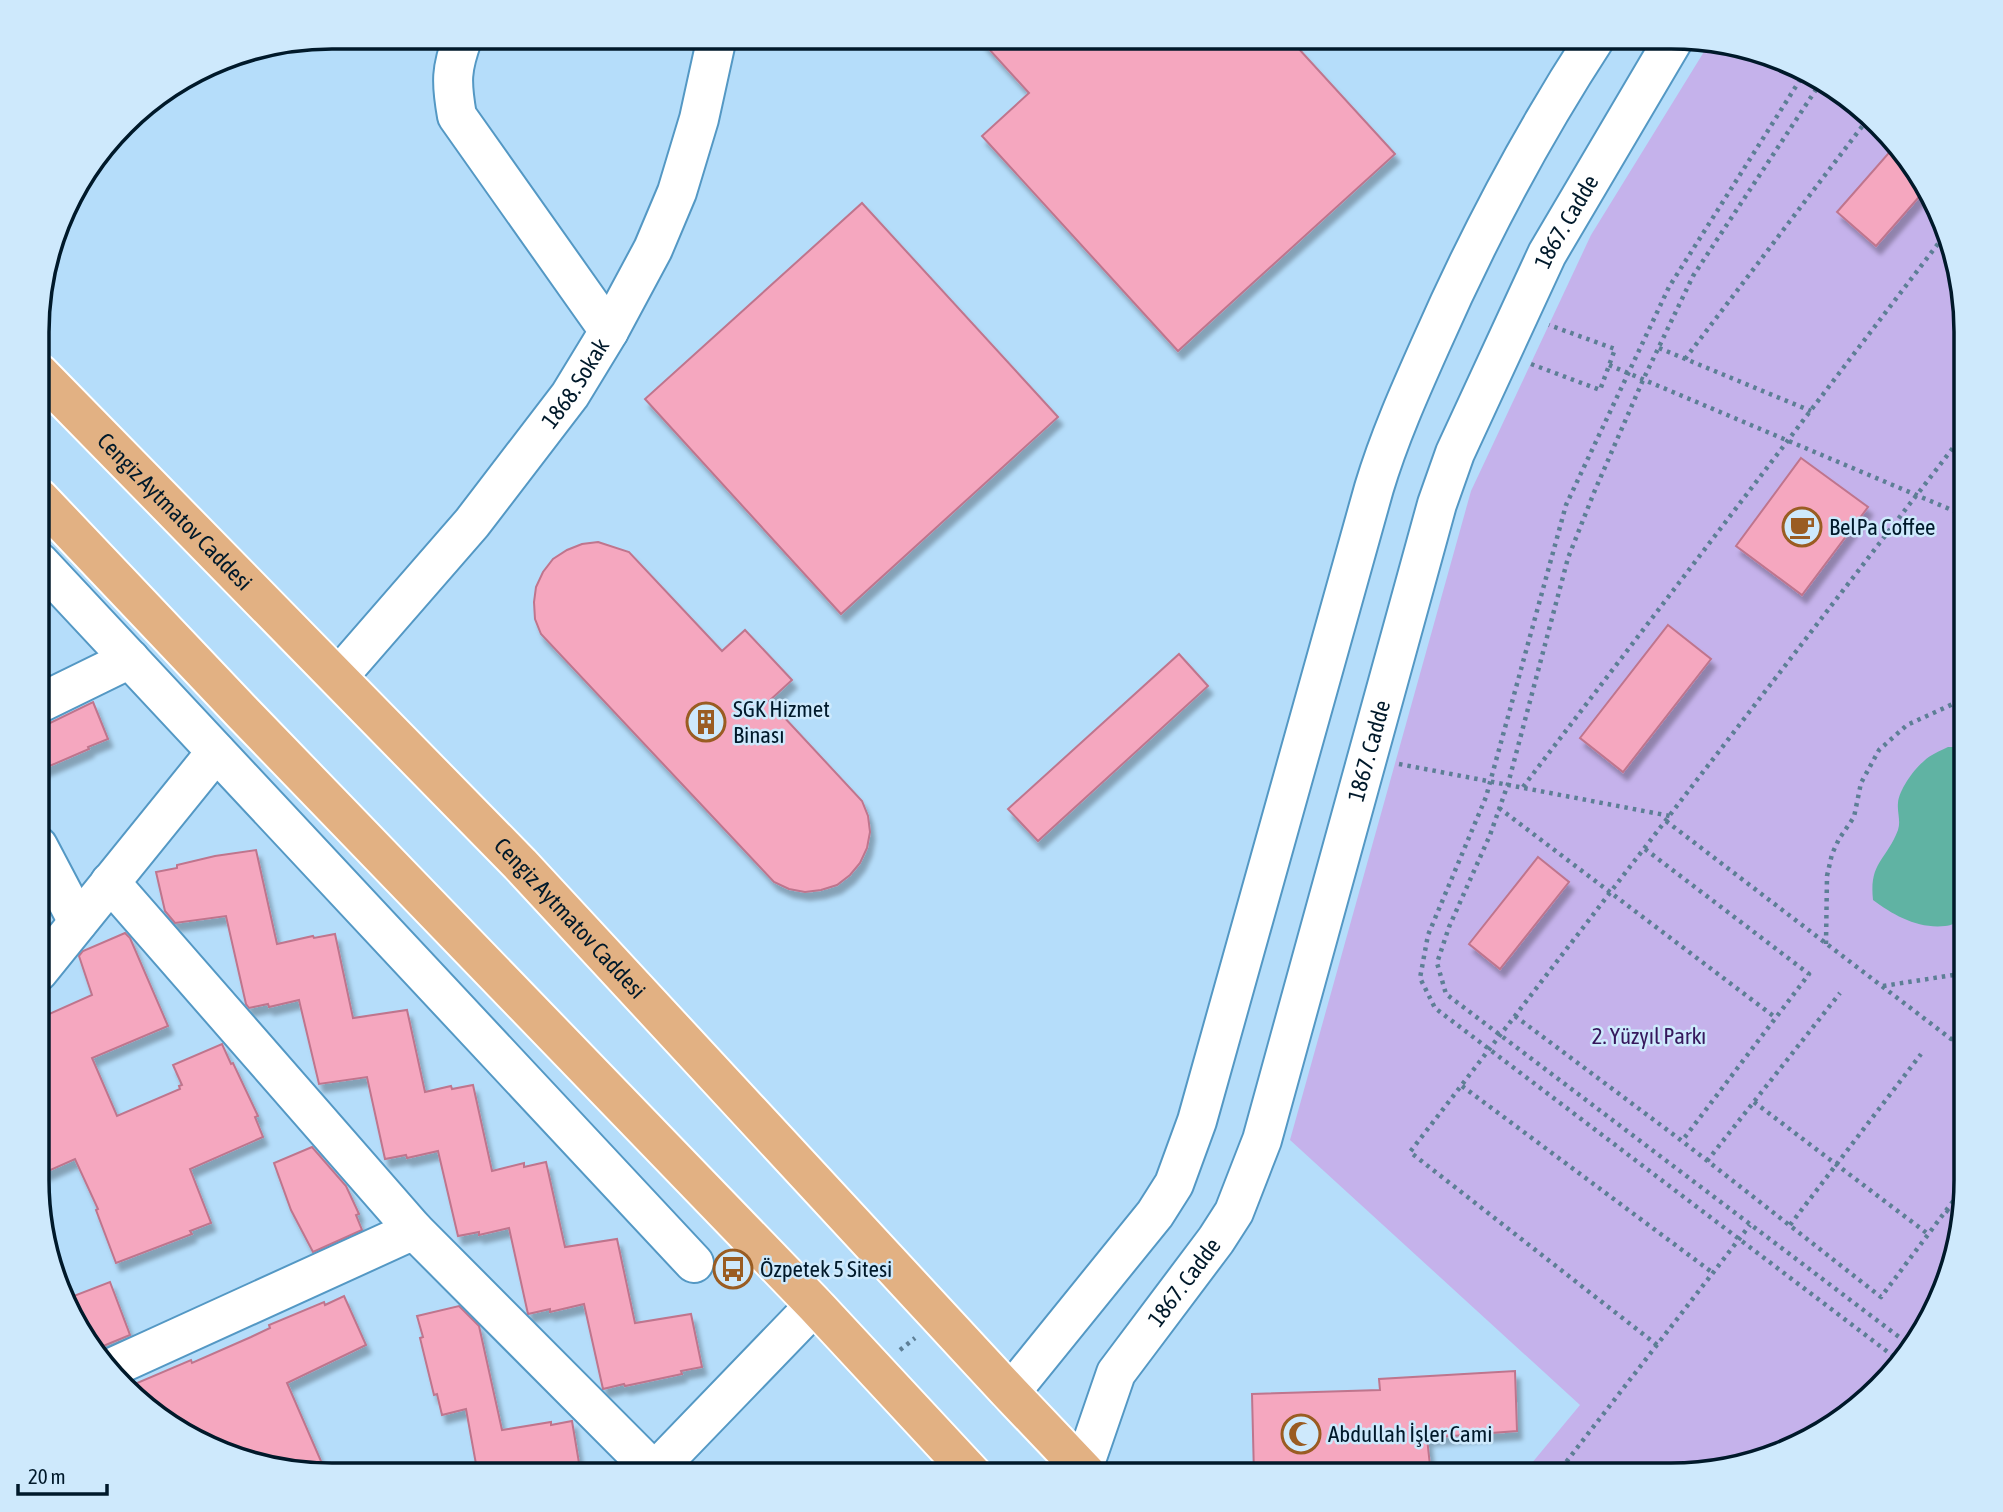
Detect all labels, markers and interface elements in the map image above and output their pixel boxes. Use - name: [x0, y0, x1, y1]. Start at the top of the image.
- street label: 1867. Cadde: [1529, 170, 1604, 272]
- street label: 1868. Sokak: [536, 334, 614, 433]
- street label: Cengiz Aytmatov Caddesi: [92, 428, 257, 596]
- cafe icon: BelPa Coffee: [1781, 506, 1823, 548]
- place label: BelPa Coffee: [1829, 514, 1936, 540]
- place label: SGK Hizmet Binası: [733, 696, 830, 748]
- street label: 1867. Cadde: [1343, 697, 1395, 804]
- building icon: SGK Hizmet Binası: [685, 701, 727, 743]
- street label: Cengiz Aytmatov Caddesi: [489, 833, 651, 1004]
- park label: 2. Yüzyıl Parkı: [1592, 1023, 1706, 1049]
- street label: 1867. Cadde: [1143, 1233, 1226, 1332]
- bus stop icon: Özpetek 5 Sitesi: [712, 1248, 754, 1290]
- place label: Özpetek 5 Sitesi: [760, 1256, 892, 1282]
- mosque icon: Abdullah İşler Cami: [1280, 1413, 1322, 1455]
- place label: Abdullah İşler Cami: [1328, 1421, 1493, 1447]
- scale bar: [18, 1452, 107, 1496]
- text: 20 m: [28, 1464, 66, 1488]

